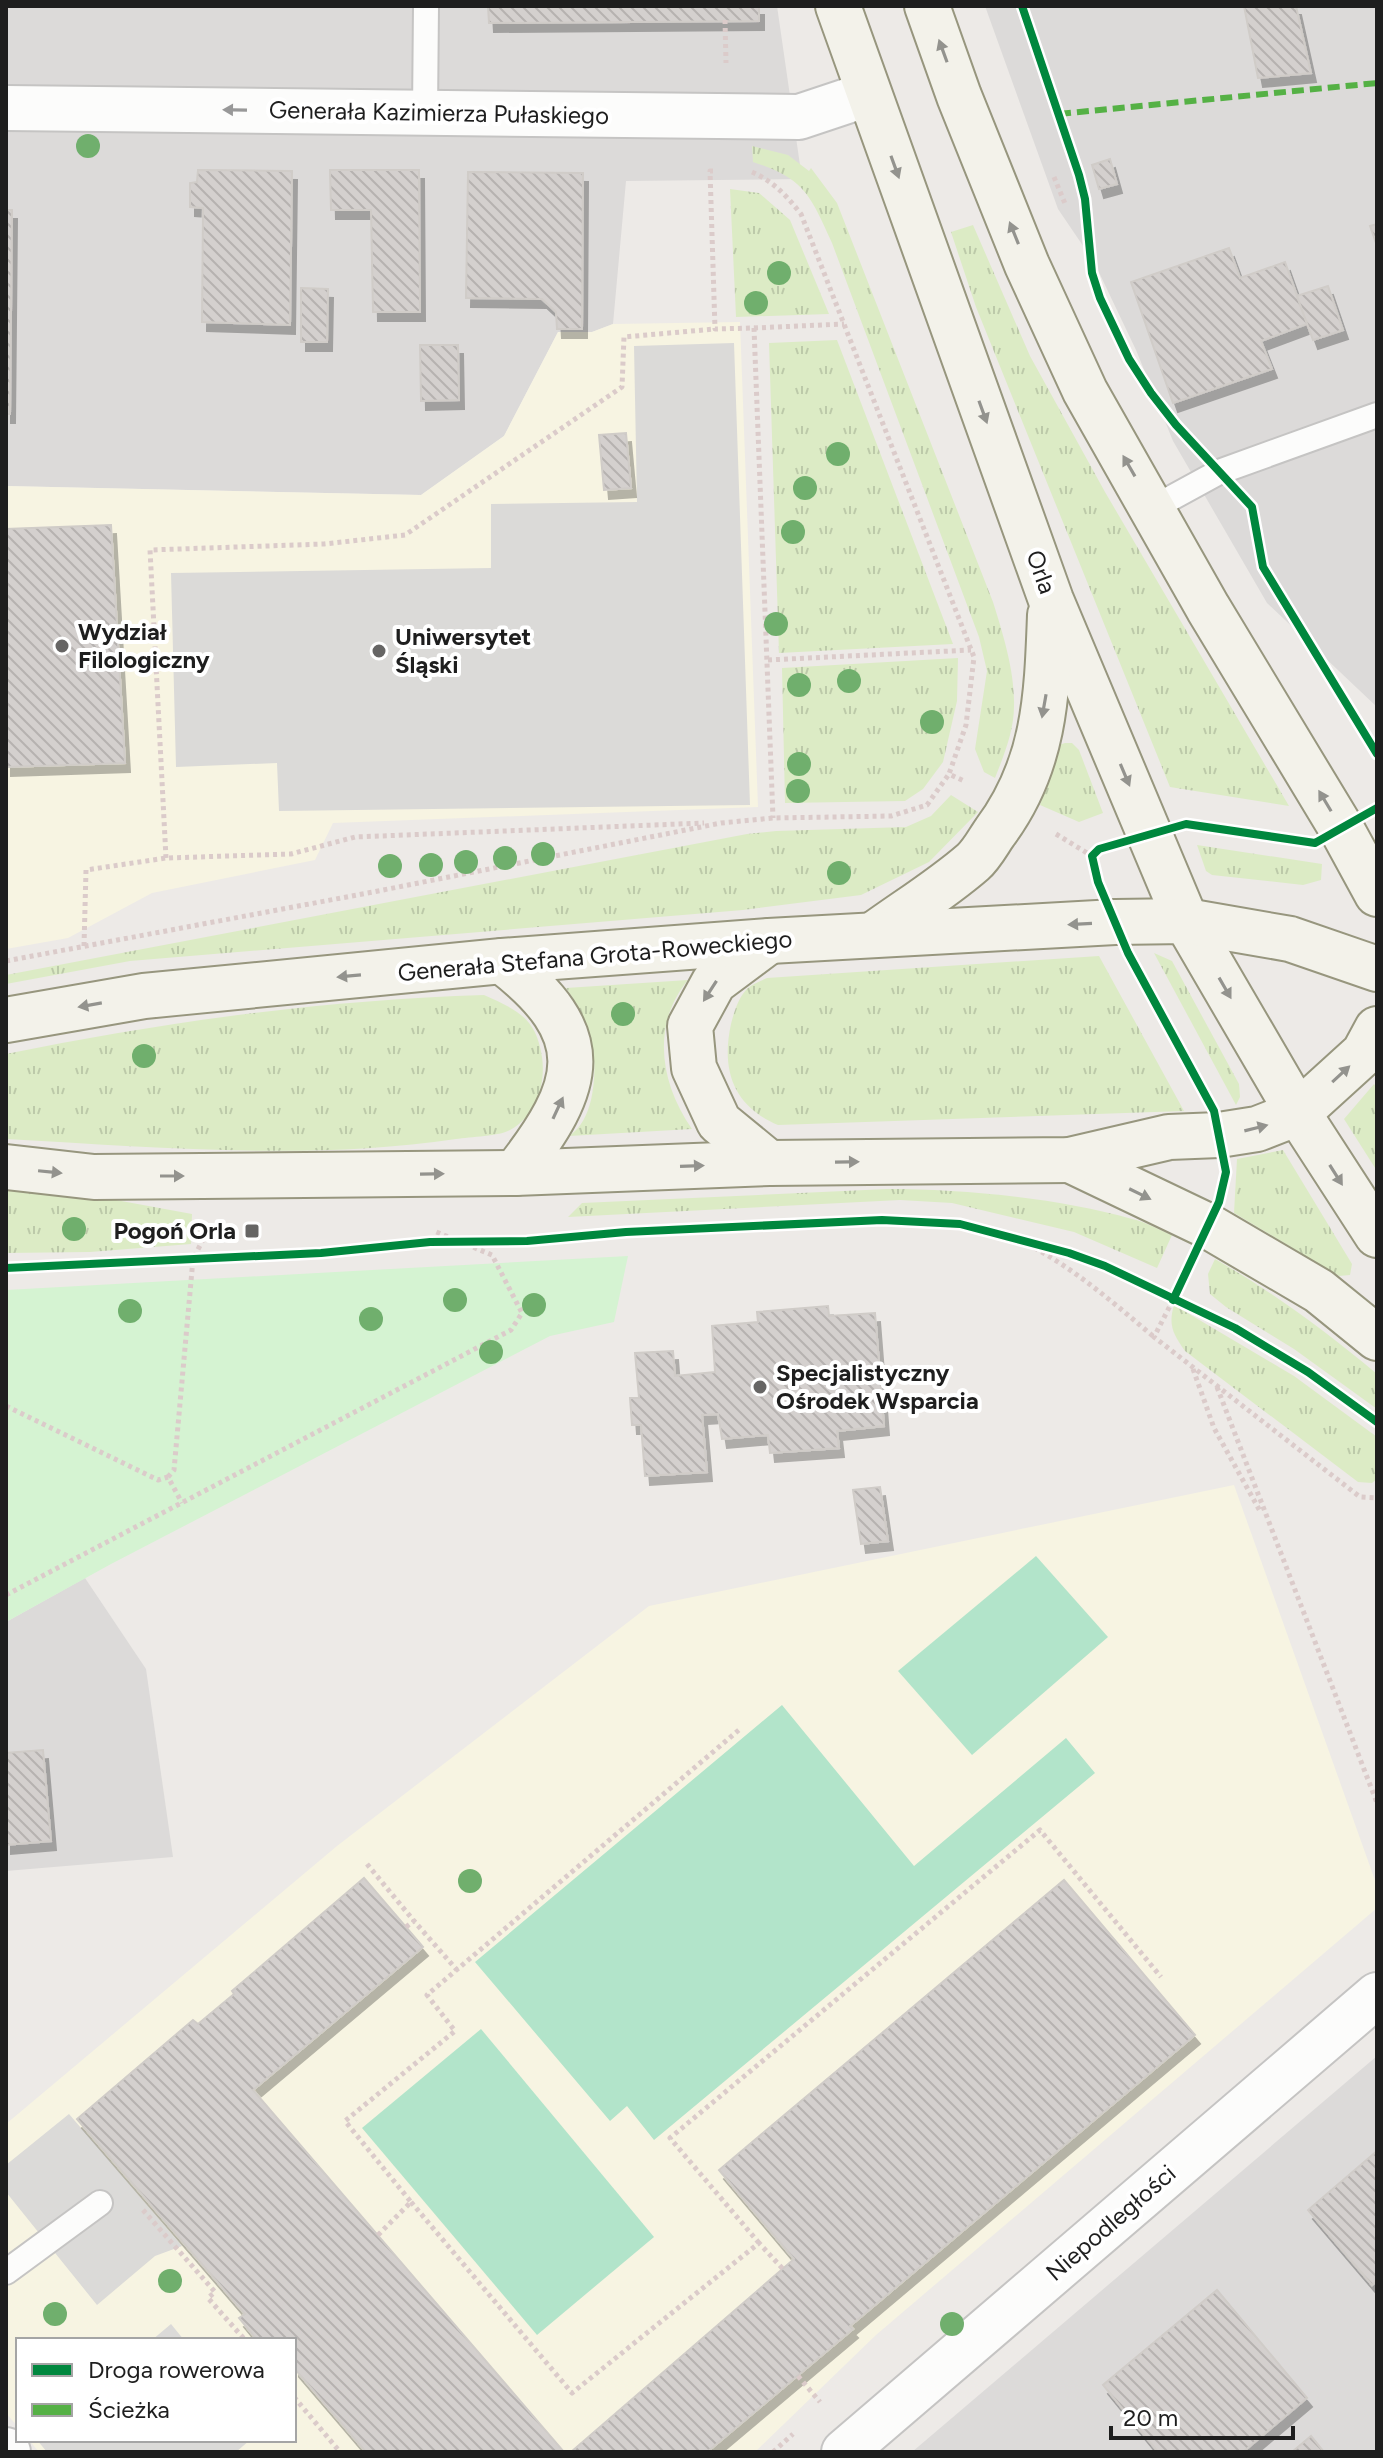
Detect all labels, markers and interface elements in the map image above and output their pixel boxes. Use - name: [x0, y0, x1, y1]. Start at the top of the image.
- one-way arrow: [936, 39, 949, 63]
- street label: Generała Kazimierza Pułaskiego: [269, 95, 609, 130]
- one-way arrow: [222, 104, 247, 116]
- one-way arrow: [889, 155, 902, 179]
- one-way arrow: [1008, 221, 1021, 245]
- one-way arrow: [977, 400, 990, 424]
- one-way arrow: [1122, 455, 1136, 478]
- street label: Orla: [1020, 546, 1063, 598]
- place label: Wydział Filologiczny: [78, 617, 210, 674]
- place label: Uniwersytet Śląski: [395, 622, 531, 679]
- marker: Wydział Filologiczny: [53, 637, 71, 655]
- marker: Uniwersytet Śląski: [370, 642, 388, 660]
- one-way arrow: [1037, 694, 1050, 719]
- one-way arrow: [1118, 763, 1131, 787]
- one-way arrow: [1319, 790, 1333, 812]
- one-way arrow: [1067, 918, 1092, 931]
- street label: Generała Stefana Grota-Roweckiego: [397, 924, 793, 987]
- one-way arrow: [336, 970, 361, 983]
- one-way arrow: [1218, 977, 1232, 999]
- one-way arrow: [703, 980, 718, 1001]
- one-way arrow: [78, 1000, 103, 1012]
- one-way arrow: [1331, 1065, 1351, 1083]
- one-way arrow: [551, 1097, 565, 1120]
- one-way arrow: [1244, 1121, 1269, 1133]
- one-way arrow: [835, 1156, 860, 1168]
- one-way arrow: [680, 1159, 705, 1172]
- one-way arrow: [1329, 1164, 1343, 1186]
- one-way arrow: [38, 1165, 63, 1178]
- one-way arrow: [420, 1167, 445, 1180]
- one-way arrow: [160, 1170, 185, 1182]
- one-way arrow: [1129, 1187, 1152, 1201]
- place label: Pogoń Orla: [113, 1216, 236, 1245]
- marker: Pogoń Orla: [243, 1222, 261, 1240]
- place label: Specjalistyczny Ośrodek Wsparcia: [776, 1358, 979, 1415]
- marker: Specjalistyczny Ośrodek Wsparcia: [751, 1378, 769, 1396]
- street label: Niepodległości: [1040, 2158, 1181, 2287]
- legend: [16, 2338, 296, 2442]
- text: Droga rowerowa: [88, 2355, 265, 2384]
- scale bar: [1111, 2390, 1293, 2440]
- text: Ścieżka: [88, 2395, 170, 2424]
- text: 20 m: [1123, 2403, 1178, 2432]

